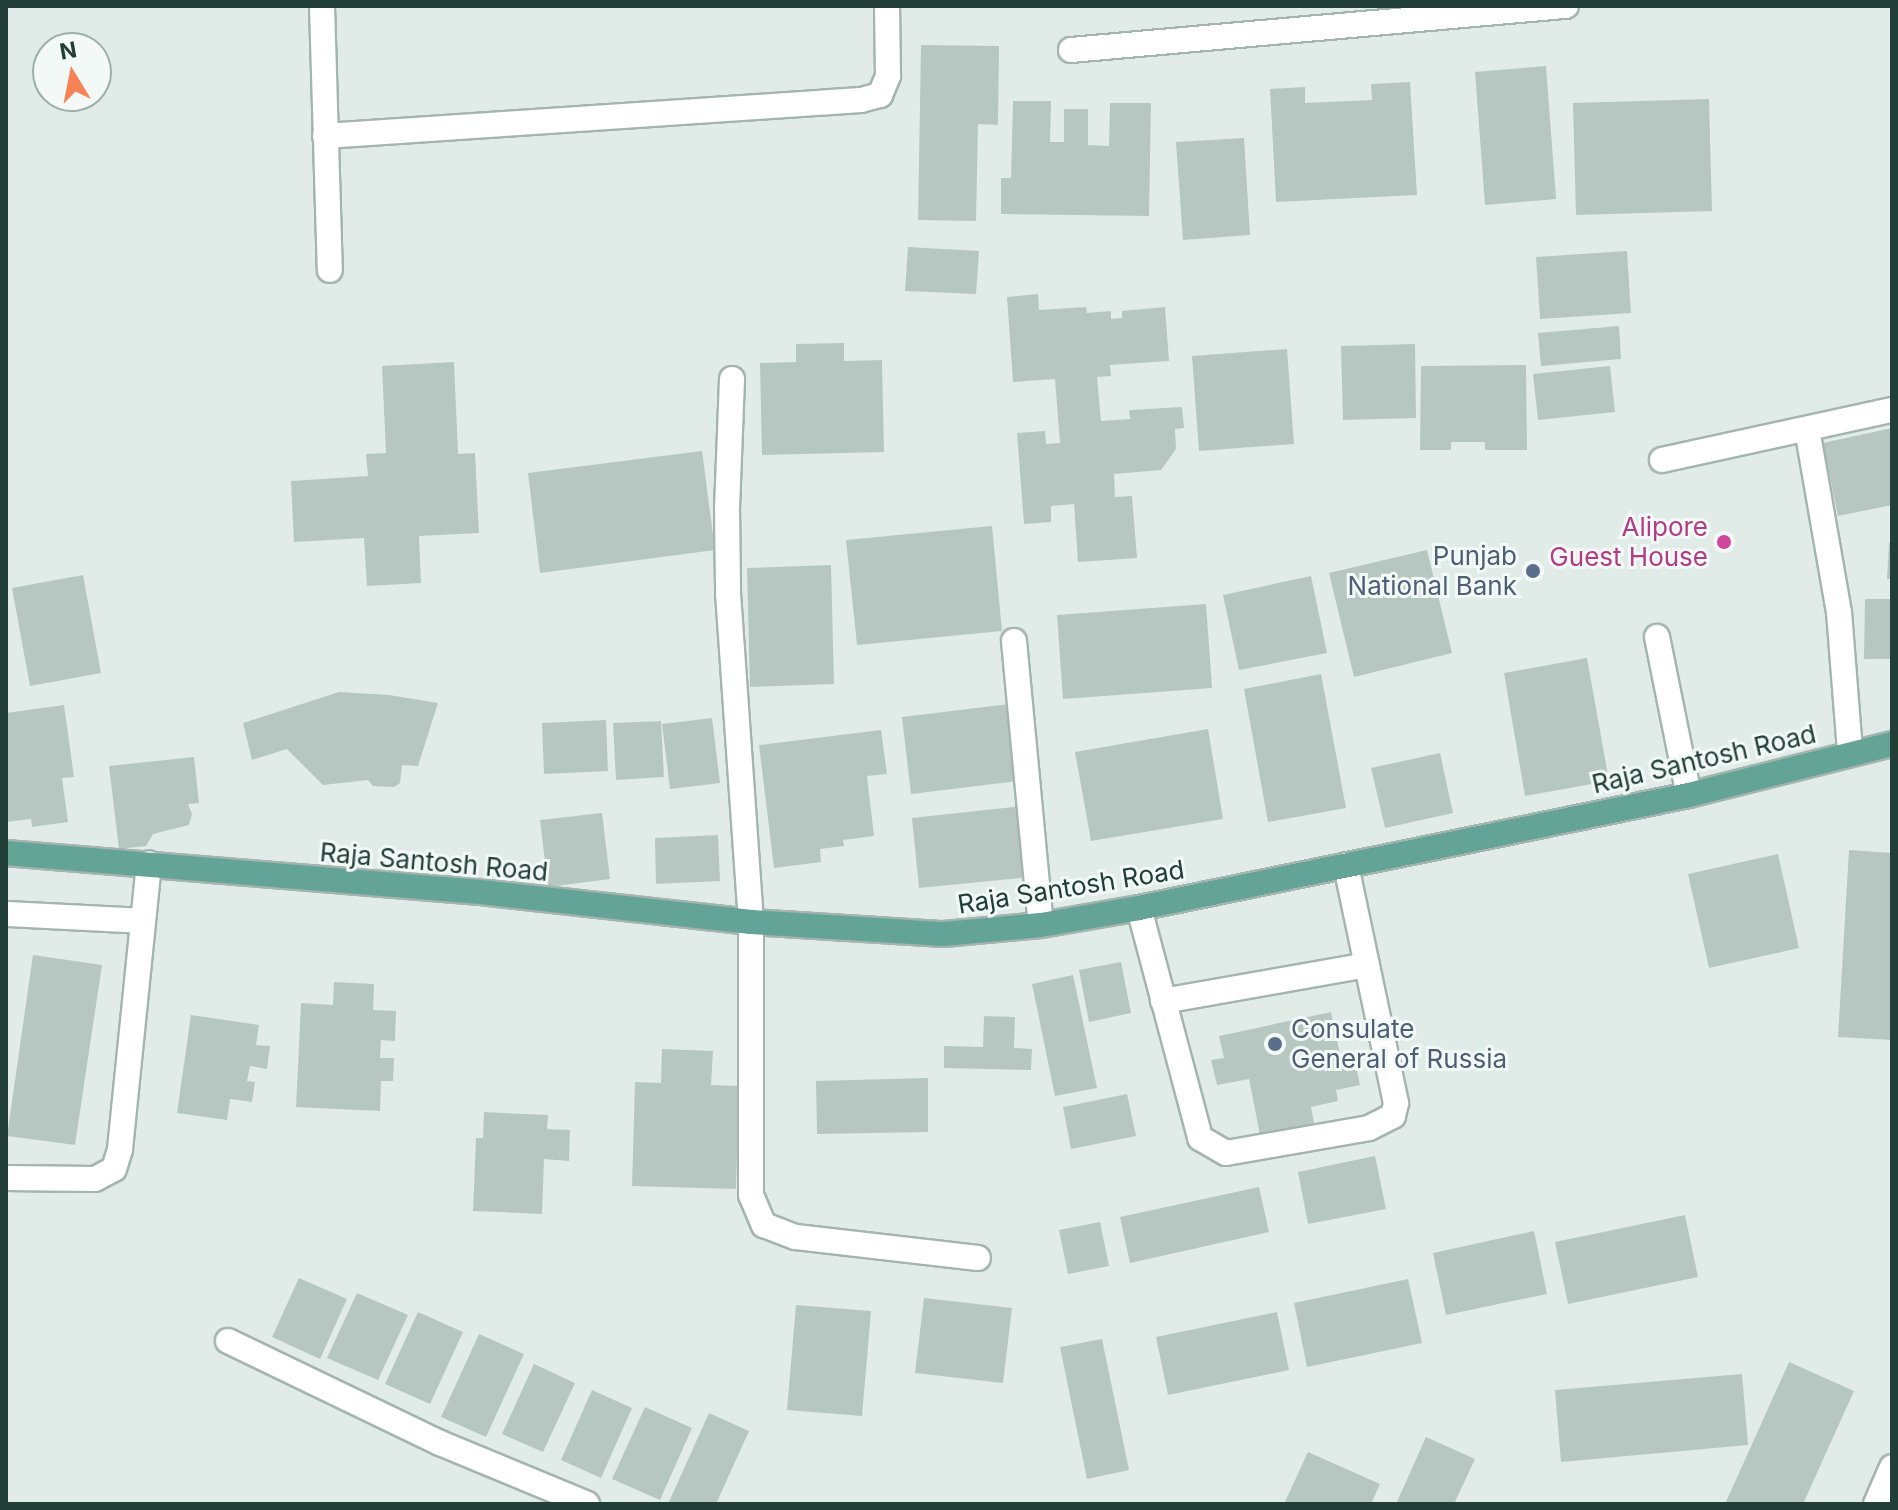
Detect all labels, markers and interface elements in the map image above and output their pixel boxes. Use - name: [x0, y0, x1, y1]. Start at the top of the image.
- north arrow: [32, 32, 112, 112]
- text: N: [58, 36, 79, 65]
- place label: Alipore Guest House: [1549, 511, 1708, 572]
- marker: Alipore Guest House: [1715, 533, 1733, 551]
- place label: Punjab National Bank: [1348, 540, 1517, 602]
- marker: Punjab National Bank: [1524, 562, 1542, 580]
- street label: Raja Santosh Road: [1589, 718, 1819, 800]
- street label: Raja Santosh Road: [319, 836, 549, 888]
- street label: Raja Santosh Road: [955, 854, 1187, 920]
- place label: Consulate General of Russia: [1291, 1013, 1507, 1074]
- marker: Consulate General of Russia: [1266, 1035, 1284, 1053]

